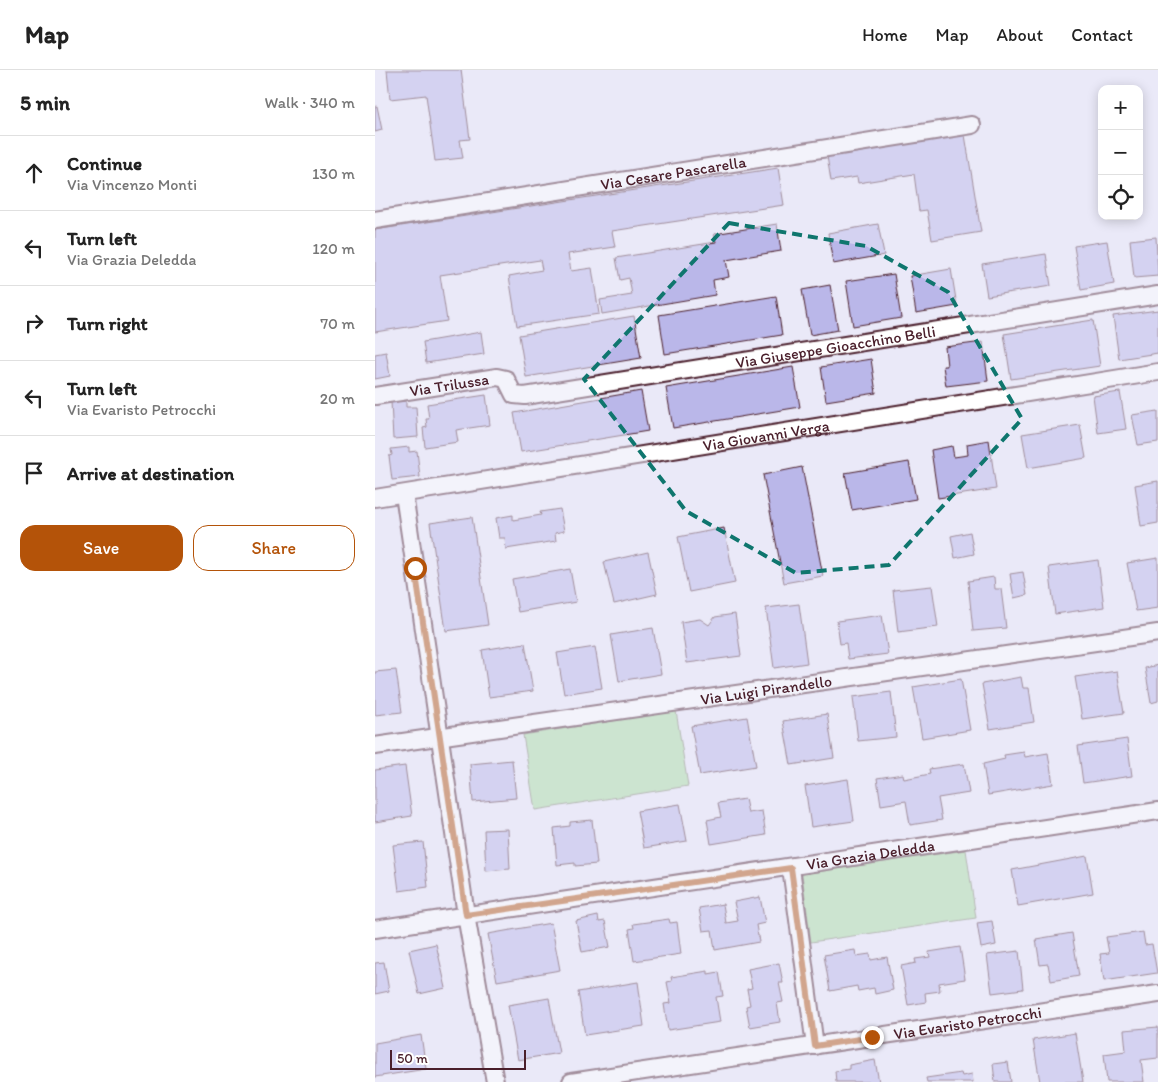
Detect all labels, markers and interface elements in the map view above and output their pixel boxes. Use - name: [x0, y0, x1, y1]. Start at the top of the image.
- text: Map: [25, 20, 69, 49]
- text: Home: [862, 24, 908, 46]
- text: Map: [936, 24, 969, 46]
- text: About: [997, 24, 1043, 46]
- text: Contact: [1071, 24, 1133, 46]
- map controls: [1098, 85, 1143, 220]
- button: +: [1098, 85, 1143, 130]
- text: 5 min: [20, 90, 70, 115]
- text: Walk · 340 m: [265, 93, 355, 112]
- button: −: [1098, 130, 1143, 175]
- text: Continue: [67, 152, 142, 175]
- street label: Via Cesare Pascarella: [599, 152, 748, 194]
- icon: ahead: [20, 159, 48, 187]
- text: 130 m: [312, 164, 355, 183]
- text: Via Vincenzo Monti: [67, 175, 197, 194]
- button: locate: [1098, 175, 1143, 220]
- text: Turn left: [67, 227, 137, 250]
- icon: left: [20, 234, 48, 262]
- text: 120 m: [312, 239, 355, 258]
- text: Via Grazia Deledda: [67, 250, 196, 269]
- icon: right: [20, 309, 48, 337]
- text: Turn right: [67, 312, 148, 335]
- text: 70 m: [320, 314, 355, 333]
- street label: Via Giuseppe Gioacchino Belli: [734, 322, 937, 372]
- street label: Via Trilussa: [408, 369, 490, 400]
- text: Turn left: [67, 377, 137, 400]
- icon: left: [20, 384, 48, 412]
- text: 20 m: [320, 389, 355, 408]
- text: Via Evaristo Petrocchi: [67, 400, 216, 419]
- street label: Via Giovanni Verga: [701, 416, 831, 455]
- icon: arrive: [20, 459, 48, 487]
- text: Arrive at destination: [67, 462, 234, 485]
- button: Save: [20, 525, 183, 571]
- button: Share: [193, 525, 355, 571]
- route start: [404, 557, 427, 580]
- street label: Via Luigi Pirandello: [699, 671, 833, 709]
- street label: Via Grazia Deledda: [805, 836, 936, 874]
- street label: Via Evaristo Petrocchi: [892, 1003, 1043, 1044]
- route end: [861, 1026, 884, 1049]
- scale bar: [390, 1047, 526, 1070]
- text: 50 m: [397, 1050, 428, 1067]

